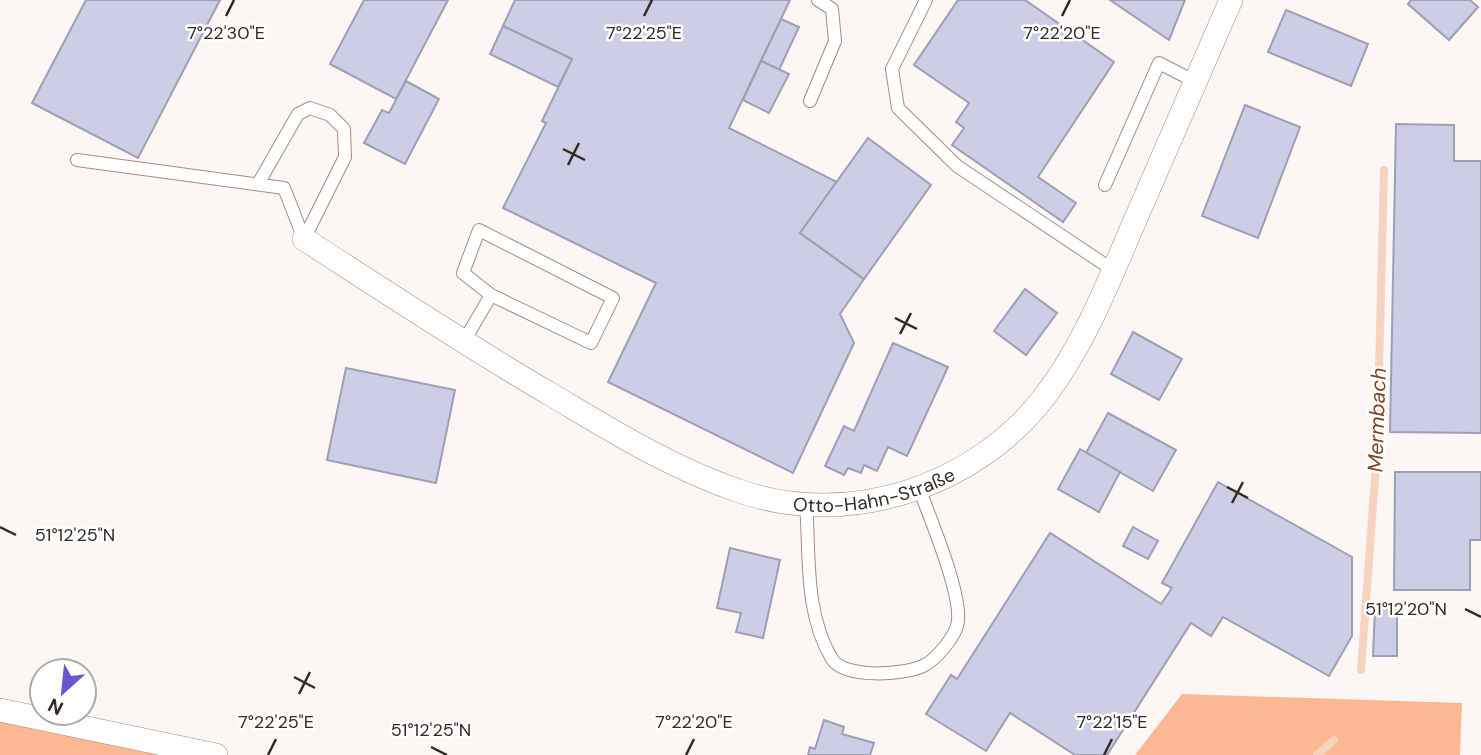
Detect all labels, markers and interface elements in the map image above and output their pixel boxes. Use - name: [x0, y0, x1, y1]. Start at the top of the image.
- text: 7°22'30"E: [187, 21, 265, 45]
- text: 7°22'25"E: [606, 21, 682, 45]
- text: 7°22'20"E: [1023, 21, 1101, 45]
- water label: Mermbach: [1361, 367, 1393, 473]
- street label: Otto-Hahn-Straße: [792, 462, 959, 518]
- text: 51°12'25"N: [35, 523, 115, 547]
- text: 51°12'20"N: [1365, 597, 1447, 621]
- north arrow: [28, 657, 98, 727]
- text: N: [44, 692, 67, 721]
- text: 7°22'25"E: [238, 710, 314, 734]
- text: 7°22'20"E: [655, 710, 733, 734]
- text: 7°22'15"E: [1076, 710, 1148, 734]
- text: 51°12'25"N: [391, 718, 471, 742]

